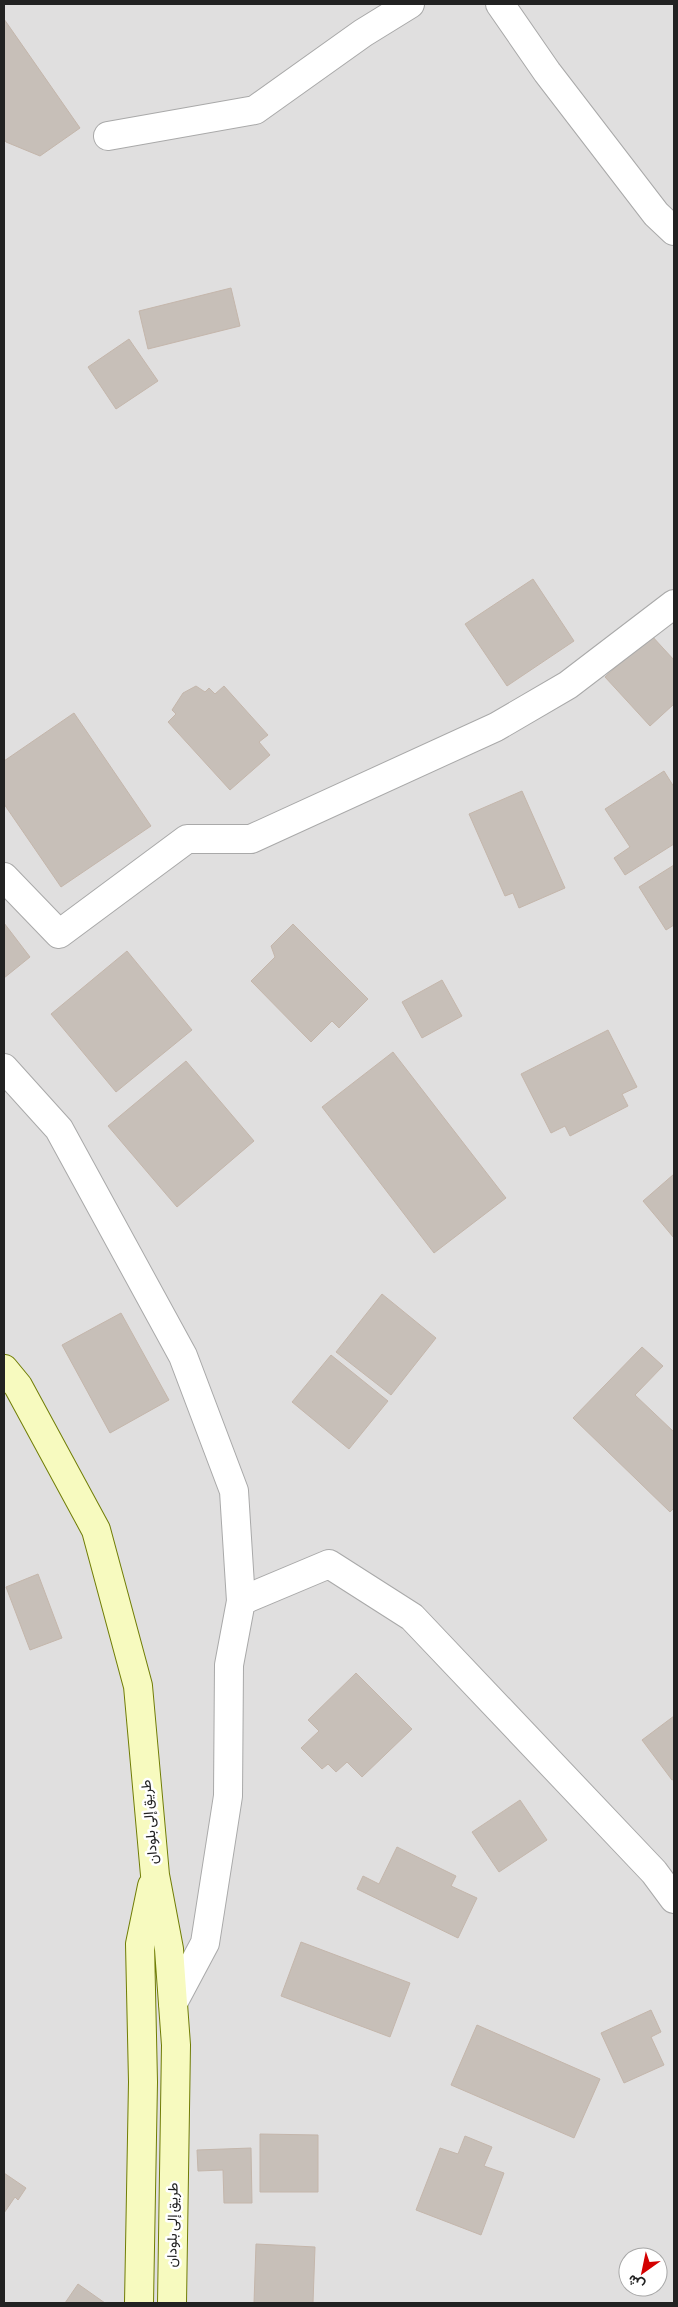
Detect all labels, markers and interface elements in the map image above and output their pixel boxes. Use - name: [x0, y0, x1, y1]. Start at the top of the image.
- street label: طريق إلى بلودان: [139, 1779, 163, 1865]
- street label: طريق إلى بلودان: [165, 2182, 183, 2268]
- north arrow: [618, 2247, 668, 2297]
- text: ش: [625, 2271, 648, 2293]

